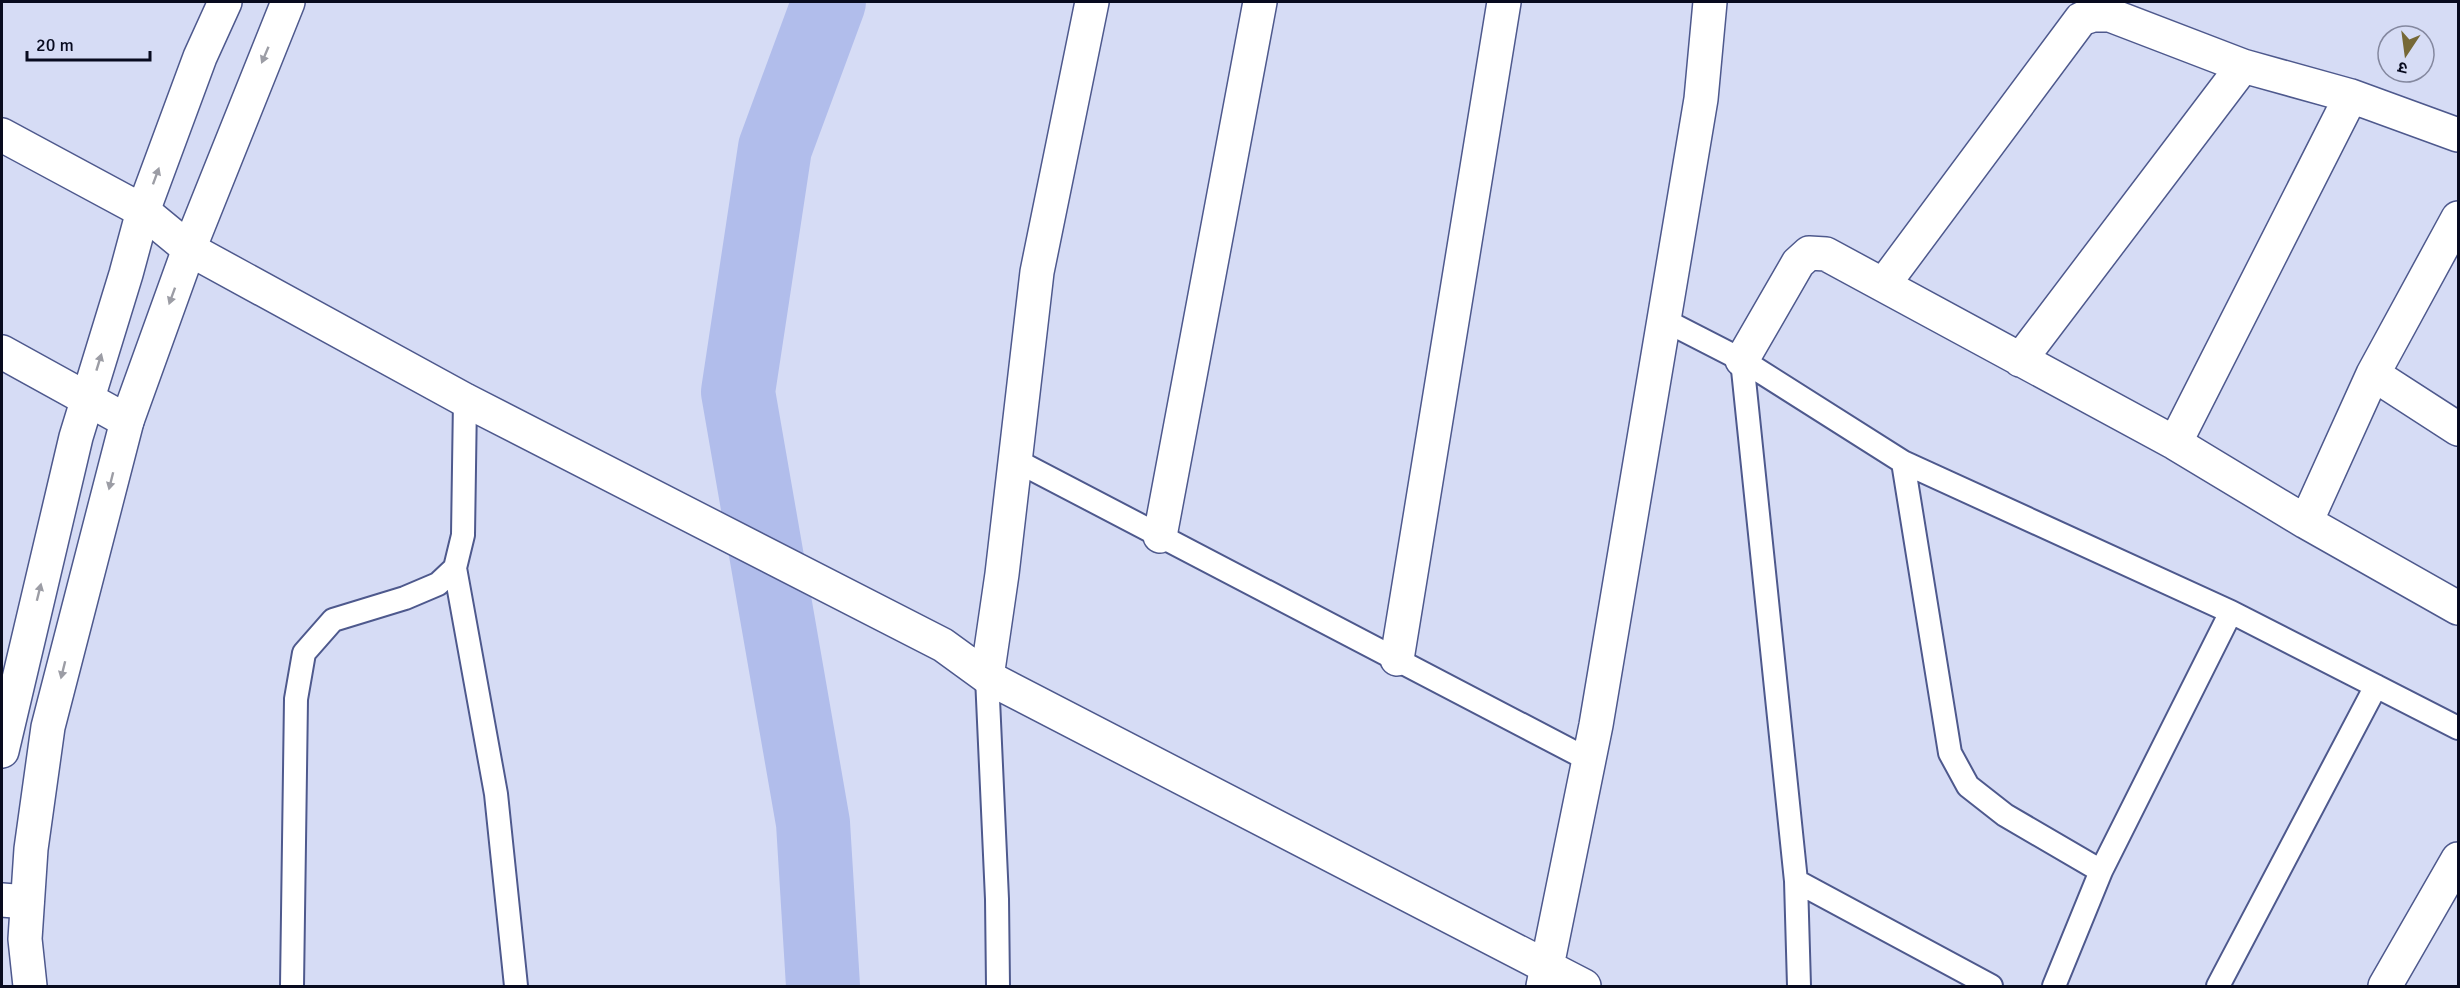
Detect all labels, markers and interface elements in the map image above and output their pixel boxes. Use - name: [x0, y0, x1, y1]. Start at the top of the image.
- scale bar: [27, 24, 150, 62]
- north arrow: [2376, 24, 2436, 84]
- text: 20 m: [36, 34, 74, 56]
- one-way arrow: [260, 47, 270, 65]
- text: उ: [2395, 57, 2410, 78]
- one-way arrow: [151, 167, 161, 185]
- one-way arrow: [166, 287, 176, 305]
- one-way arrow: [95, 353, 104, 371]
- one-way arrow: [106, 472, 116, 490]
- one-way arrow: [35, 582, 45, 601]
- one-way arrow: [57, 661, 67, 679]

